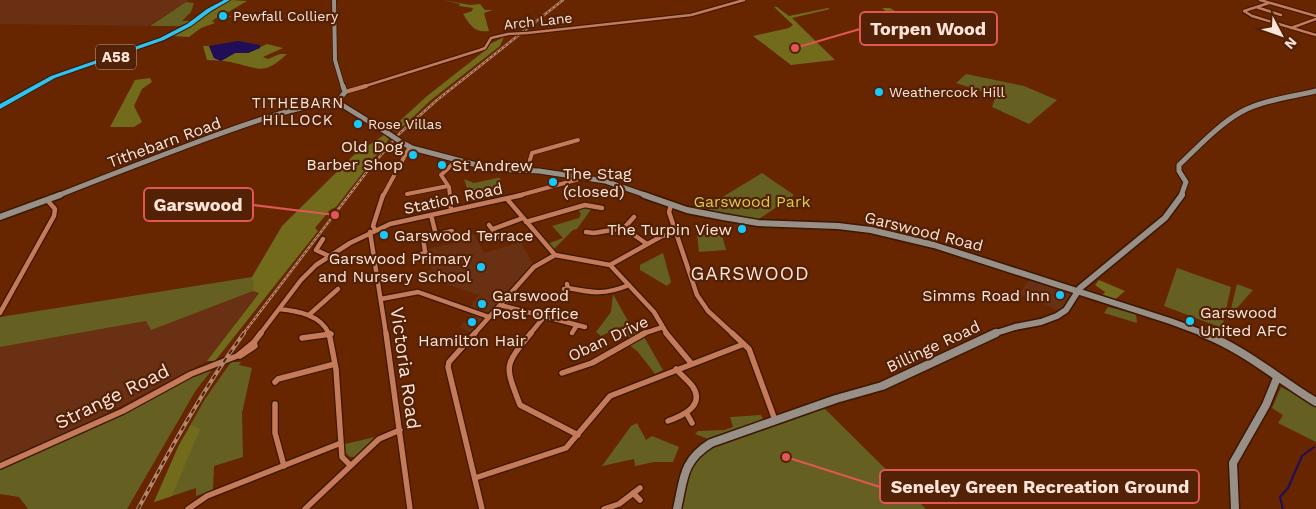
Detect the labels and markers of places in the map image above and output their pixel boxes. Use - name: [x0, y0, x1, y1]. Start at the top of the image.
- place label: Pewfall Colliery: [233, 8, 339, 24]
- marker: Pewfall Colliery: [217, 10, 229, 22]
- callout: Torpen Wood: [860, 12, 997, 45]
- place label: Weathercock Hill: [889, 84, 1006, 100]
- marker: Weathercock Hill: [873, 86, 885, 98]
- place label: Rose Villas: [368, 116, 442, 132]
- marker: Rose Villas: [352, 118, 364, 130]
- place label: Old Dog Barber Shop: [306, 137, 403, 174]
- marker: Old Dog Barber Shop: [407, 149, 419, 161]
- place label: St Andrew: [452, 156, 533, 175]
- marker: St Andrew: [436, 159, 448, 171]
- place label: The Stag (closed): [563, 164, 632, 201]
- marker: The Stag (closed): [547, 176, 559, 188]
- callout: Garswood: [144, 188, 253, 221]
- place label: The Turpin View: [607, 220, 732, 239]
- marker: The Turpin View: [736, 223, 748, 235]
- place label: Garswood Terrace: [394, 226, 533, 245]
- marker: Garswood Terrace: [378, 229, 390, 241]
- place label: Garswood Primary and Nursery School: [318, 249, 472, 286]
- marker: Garswood Primary and Nursery School: [475, 261, 487, 273]
- place label: Garswood Post Office: [492, 286, 579, 323]
- place label: Simms Road Inn: [922, 286, 1050, 305]
- marker: Simms Road Inn: [1054, 289, 1066, 301]
- marker: Garswood Post Office: [476, 298, 488, 310]
- place label: Garswood United AFC: [1200, 303, 1287, 340]
- marker: Garswood United AFC: [1184, 315, 1196, 327]
- marker: Hamilton Hair: [466, 316, 478, 328]
- place label: Hamilton Hair: [418, 331, 526, 350]
- callout: Seneley Green Recreation Ground: [880, 470, 1199, 503]

